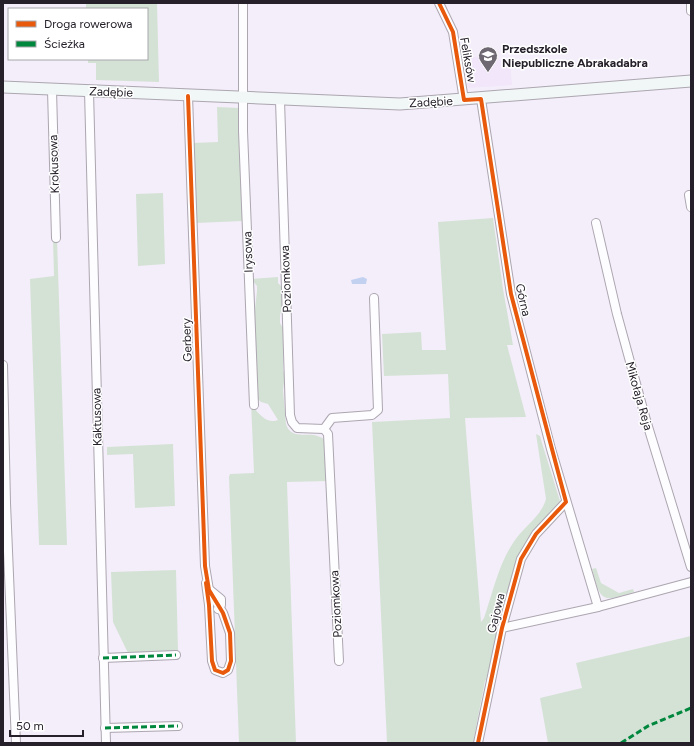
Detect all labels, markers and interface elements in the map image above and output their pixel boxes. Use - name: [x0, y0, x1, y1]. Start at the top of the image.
- legend: [8, 8, 148, 60]
- text: Droga rowerowa: [44, 17, 132, 31]
- street label: Feliksów: [457, 36, 479, 84]
- text: Ścieżka: [44, 37, 85, 51]
- place label: Przedszkole Niepubliczne Abrakadabra: [502, 42, 648, 70]
- school or university icon: Przedszkole Niepubliczne Abrakadabra: [477, 45, 499, 73]
- street label: Zadębie: [89, 84, 134, 100]
- street label: Zadębie: [409, 94, 454, 110]
- street label: Krokusowa: [46, 134, 62, 194]
- street label: Irysowa: [240, 231, 256, 273]
- street label: Poziomkowa: [278, 245, 294, 313]
- street label: Górna: [512, 282, 534, 318]
- street label: Gerbery: [179, 317, 195, 362]
- street label: Mikołaja Reja: [623, 360, 655, 432]
- street label: Kaktusowa: [89, 388, 105, 446]
- street label: Poziomkowa: [327, 570, 345, 638]
- street label: Gajowa: [484, 592, 508, 634]
- scale bar: [10, 712, 83, 738]
- text: 50 m: [16, 719, 44, 733]

